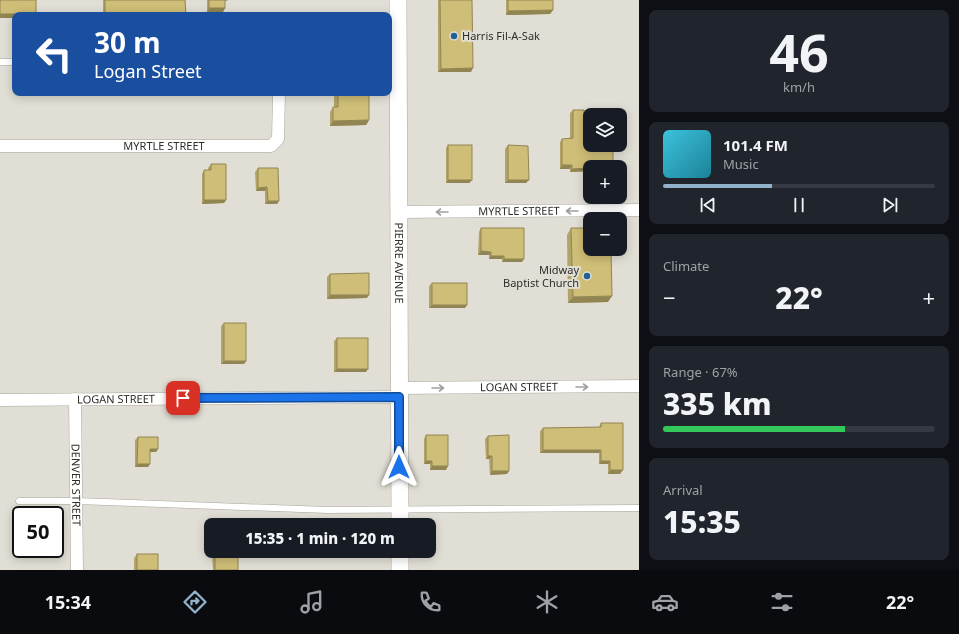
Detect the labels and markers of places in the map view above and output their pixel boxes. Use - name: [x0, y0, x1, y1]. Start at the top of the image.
- place label: Harris Fil-A-Sak: [462, 28, 540, 43]
- marker: Harris Fil-A-Sak: [449, 31, 459, 41]
- place label: Midway Baptist Church: [503, 262, 579, 290]
- marker: Midway Baptist Church: [582, 271, 592, 281]
- pin: [166, 381, 200, 415]

